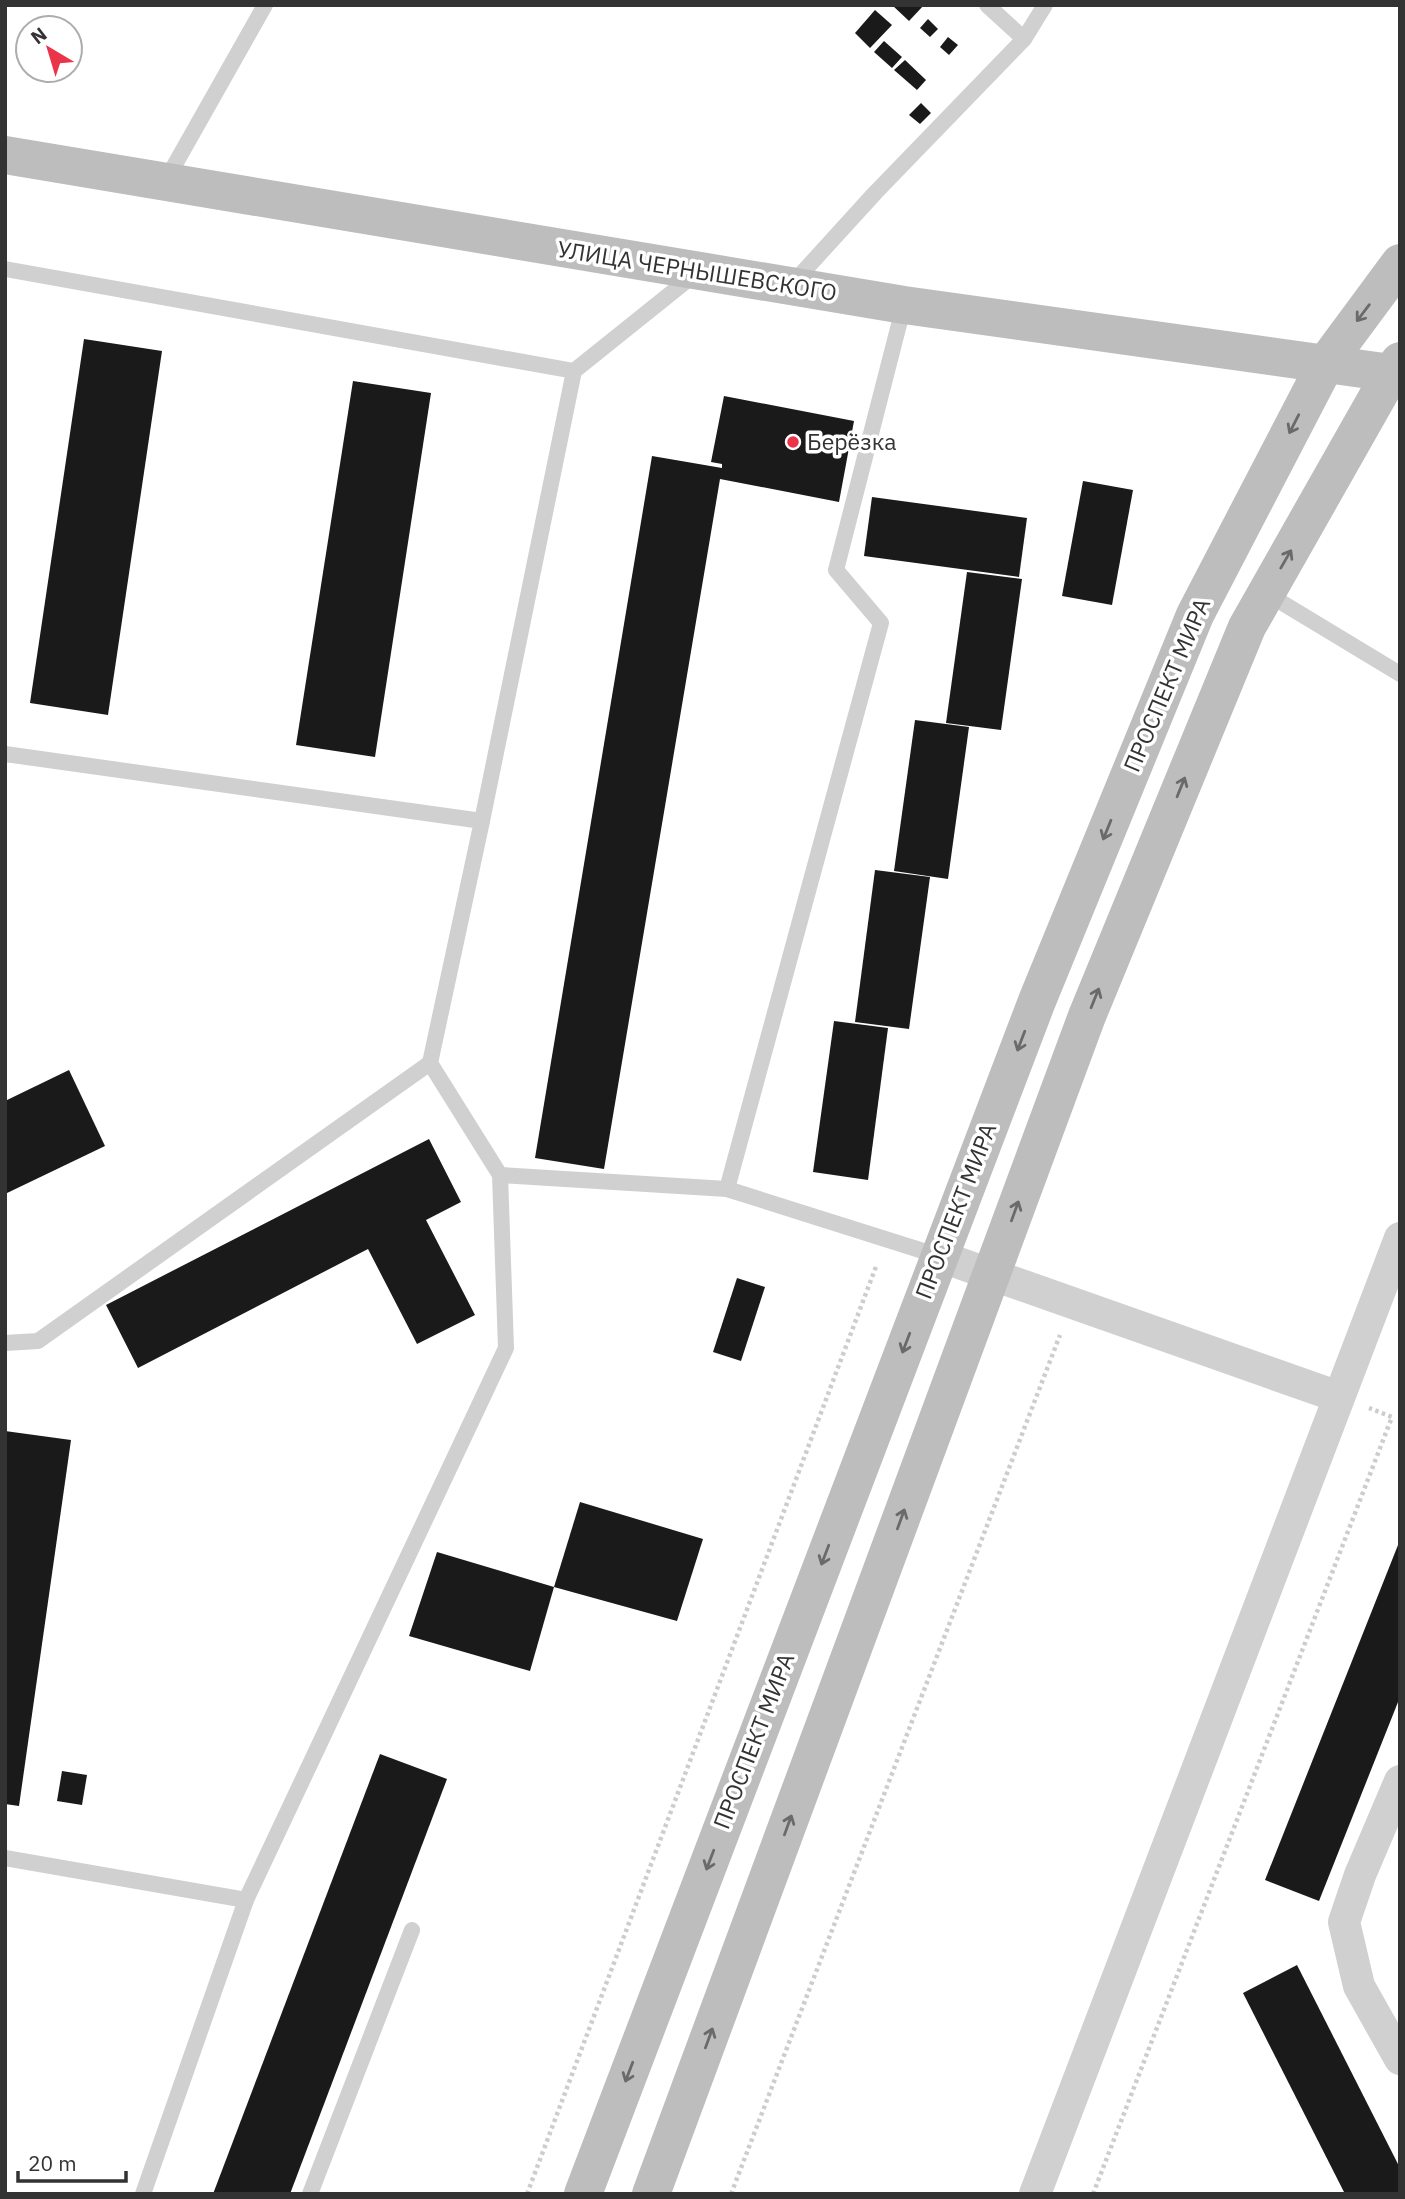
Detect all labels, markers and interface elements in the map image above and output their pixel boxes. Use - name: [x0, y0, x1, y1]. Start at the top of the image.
- north arrow: [14, 14, 84, 84]
- text: N: [26, 22, 51, 49]
- street label: УЛИЦА ЧЕРНЫШЕВСКОГО: [555, 233, 839, 307]
- one-way arrow: [1355, 303, 1370, 322]
- one-way arrow: [1287, 413, 1301, 433]
- place label: Берёзка: [807, 426, 896, 456]
- marker: Берёзка: [785, 434, 801, 450]
- one-way arrow: [1279, 549, 1293, 569]
- street label: ПРОСПЕКТ МИРА: [1116, 593, 1216, 776]
- one-way arrow: [1176, 777, 1189, 799]
- one-way arrow: [1099, 819, 1112, 840]
- one-way arrow: [1089, 988, 1102, 1009]
- one-way arrow: [1014, 1029, 1027, 1051]
- street label: ПРОСПЕКТ МИРА: [908, 1118, 1003, 1303]
- one-way arrow: [1010, 1201, 1023, 1223]
- one-way arrow: [898, 1331, 911, 1353]
- one-way arrow: [896, 1509, 908, 1531]
- one-way arrow: [818, 1544, 830, 1566]
- street label: ПРОСПЕКТ МИРА: [706, 1648, 801, 1833]
- one-way arrow: [783, 1814, 795, 1836]
- one-way arrow: [702, 1848, 715, 1870]
- one-way arrow: [704, 2027, 716, 2049]
- one-way arrow: [621, 2061, 634, 2083]
- scale bar: [18, 2140, 126, 2184]
- text: 20 m: [28, 2149, 77, 2177]

